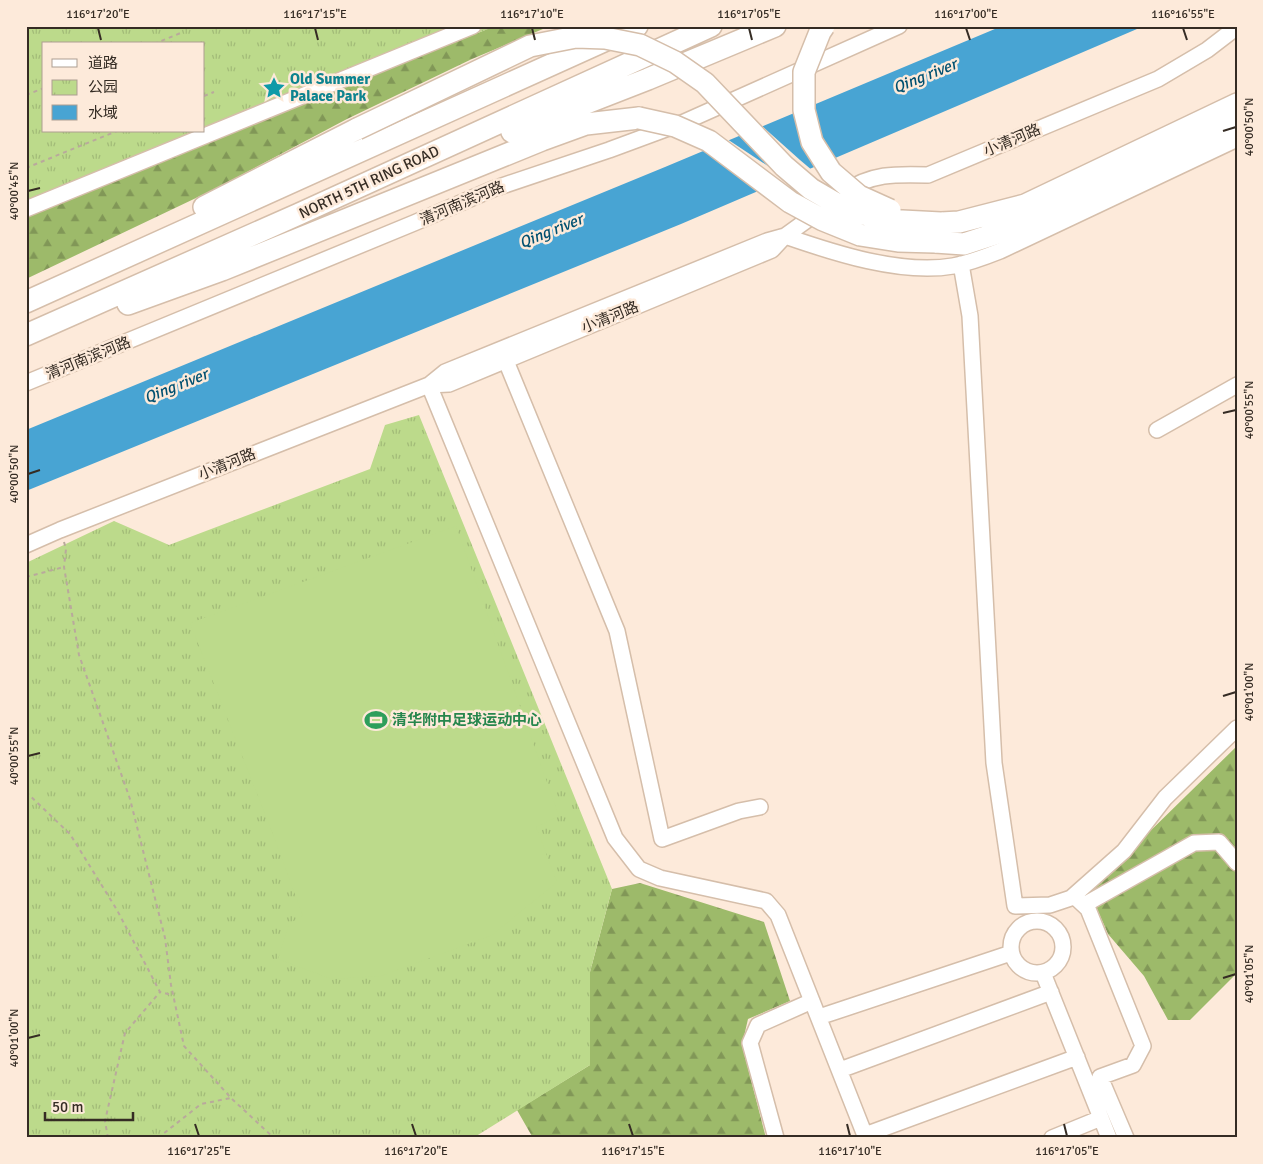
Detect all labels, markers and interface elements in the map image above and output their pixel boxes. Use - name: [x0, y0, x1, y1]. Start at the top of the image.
- text: 116°17'20"E: [66, 7, 130, 22]
- text: 116°17'15"E: [283, 7, 347, 22]
- text: 116°17'10"E: [500, 7, 564, 22]
- text: 116°17'05"E: [717, 7, 781, 22]
- text: 116°17'00"E: [934, 7, 998, 22]
- text: 116°16'55"E: [1151, 7, 1215, 22]
- legend: [42, 42, 205, 132]
- water label: Qing river: [890, 53, 962, 98]
- text: 道路: [88, 54, 118, 72]
- place label: Old Summer Palace Park: [290, 70, 370, 105]
- place icon: Old Summer Palace Park: [261, 75, 287, 101]
- text: 公园: [88, 78, 118, 96]
- text: 40°00'50"N: [1242, 98, 1257, 156]
- text: 水域: [88, 104, 118, 122]
- street label: 小清河路: [981, 120, 1043, 160]
- street label: NORTH 5TH RING ROAD: [296, 142, 442, 222]
- text: 40°00'45"N: [7, 162, 22, 220]
- street label: 清河南滨河路: [417, 177, 507, 229]
- water label: Qing river: [516, 208, 588, 253]
- street label: 小清河路: [579, 297, 641, 337]
- street label: 清河南滨河路: [43, 333, 133, 383]
- water label: Qing river: [141, 363, 213, 408]
- text: 40°00'55"N: [1242, 381, 1257, 439]
- street label: 小清河路: [196, 444, 258, 484]
- text: 40°00'50"N: [7, 445, 22, 503]
- text: 40°01'00"N: [1242, 663, 1257, 721]
- sports icon: 清华附中足球运动中心: [363, 707, 389, 733]
- place label: 清华附中足球运动中心: [392, 711, 542, 729]
- text: 40°00'55"N: [7, 727, 22, 785]
- text: 40°01'05"N: [1242, 945, 1257, 1003]
- text: 40°01'00"N: [7, 1009, 22, 1067]
- scale bar: [45, 1089, 132, 1121]
- text: 50 m: [52, 1098, 83, 1116]
- text: 116°17'25"E: [167, 1144, 231, 1159]
- text: 116°17'20"E: [384, 1144, 448, 1159]
- text: 116°17'15"E: [601, 1144, 665, 1159]
- text: 116°17'10"E: [818, 1144, 882, 1159]
- text: 116°17'05"E: [1035, 1144, 1099, 1159]

